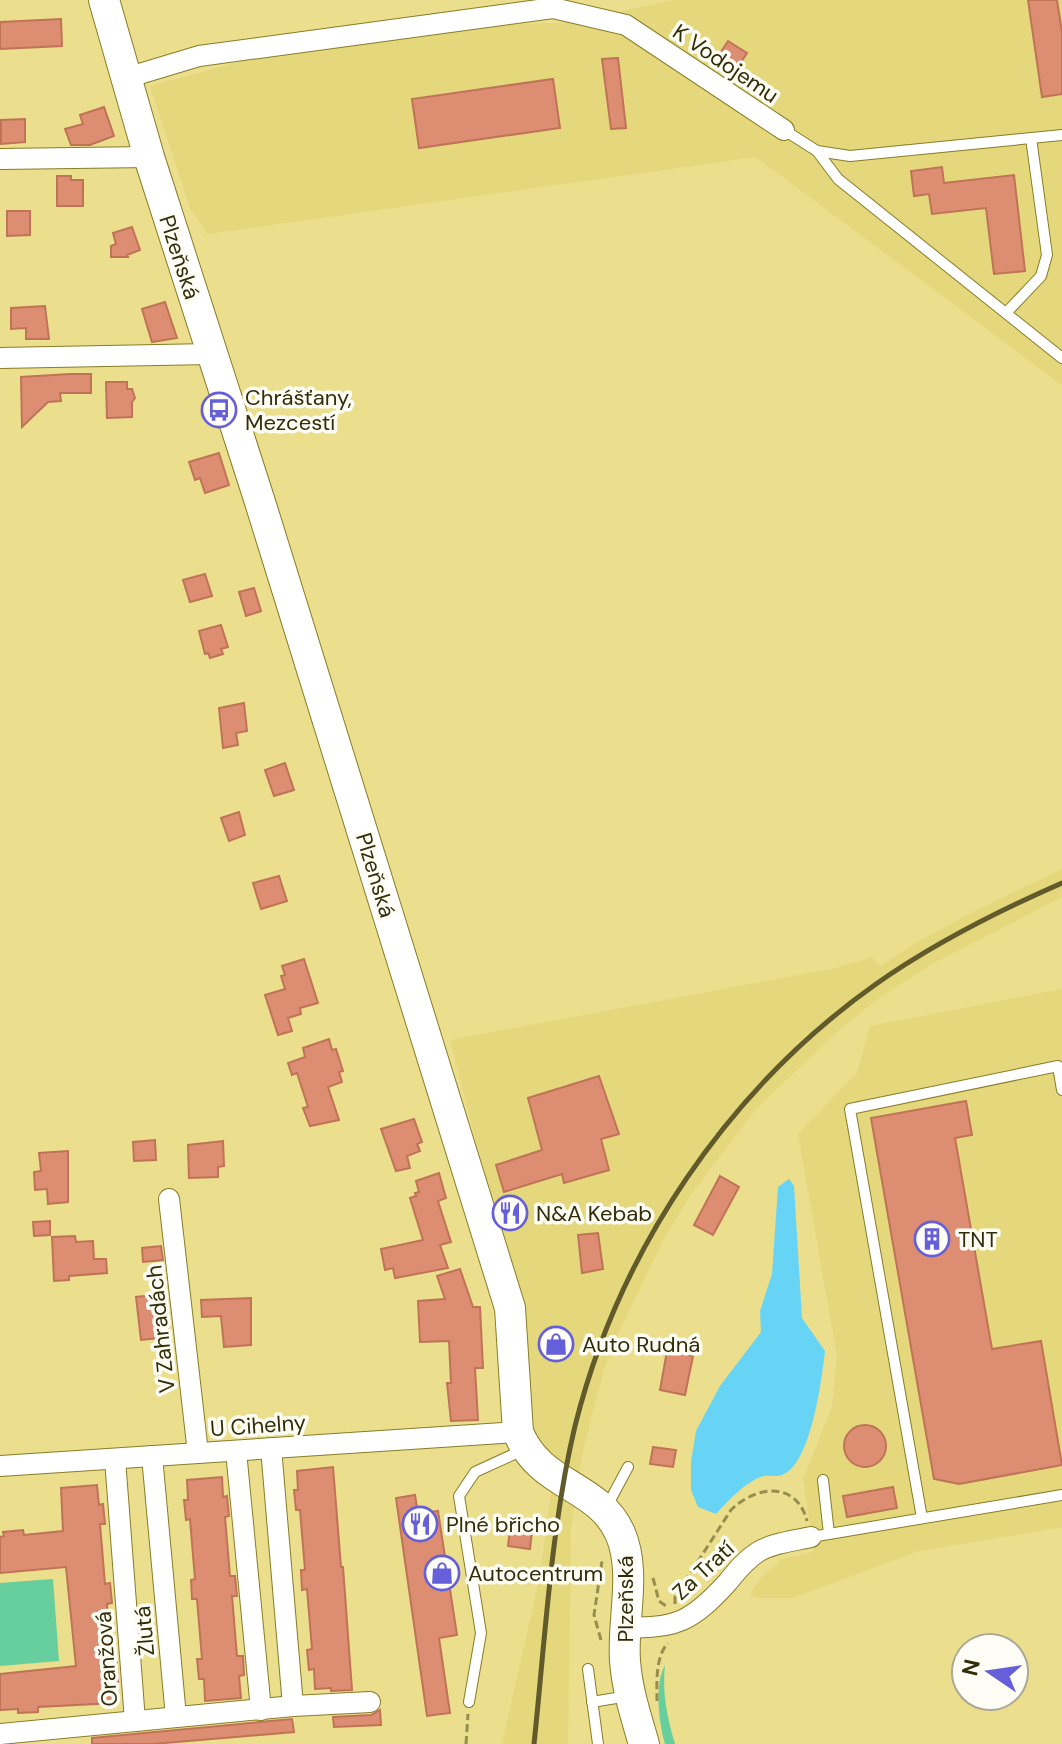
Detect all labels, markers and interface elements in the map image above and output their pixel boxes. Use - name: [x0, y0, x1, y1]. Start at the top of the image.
- street label: K Vodojemu: [667, 17, 784, 110]
- street label: Plzeňská: [152, 211, 207, 303]
- place label: Chrášťany, Mezcestí: [245, 383, 352, 437]
- bus stop icon: Chrášťany, Mezcestí: [200, 391, 238, 429]
- street label: Plzeňská: [349, 829, 402, 921]
- restaurant icon: N&A Kebab: [491, 1194, 529, 1232]
- place label: N&A Kebab: [536, 1199, 652, 1228]
- building icon: TNT: [913, 1220, 951, 1258]
- place label: TNT: [958, 1225, 998, 1254]
- street label: V Zahradách: [139, 1264, 182, 1394]
- shop icon: Auto Rudná: [537, 1325, 575, 1363]
- place label: Auto Rudná: [582, 1330, 700, 1359]
- street label: U Cihelny: [209, 1408, 307, 1443]
- restaurant icon: Plné břicho: [401, 1505, 439, 1543]
- place label: Plné břicho: [446, 1510, 560, 1539]
- street label: Za Tratí: [666, 1534, 740, 1606]
- shop icon: Autocentrum: [423, 1554, 461, 1592]
- street label: Plzeňská: [611, 1556, 640, 1642]
- place label: Autocentrum: [468, 1559, 603, 1588]
- street label: Žlutá: [128, 1605, 161, 1657]
- street label: Oranžová: [89, 1610, 124, 1708]
- north arrow: [950, 1632, 1030, 1712]
- text: N: [955, 1657, 987, 1679]

